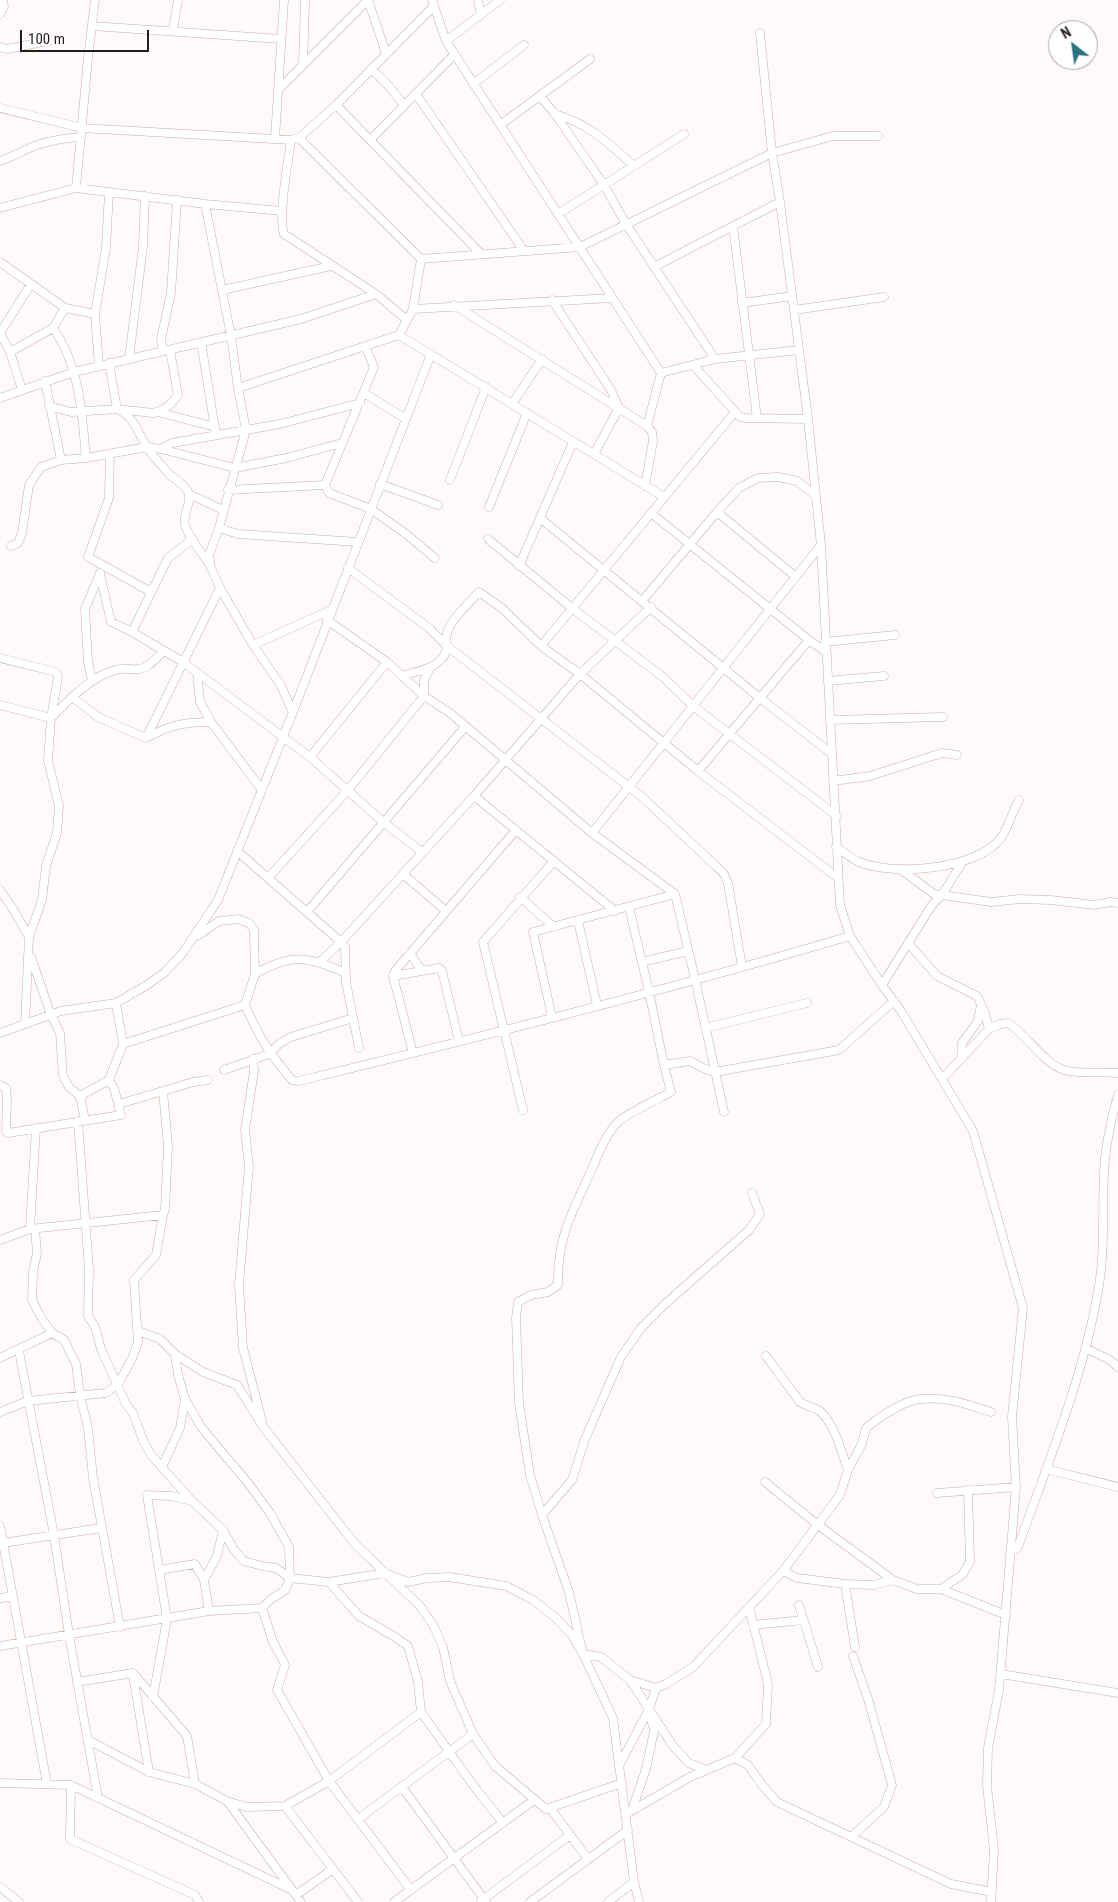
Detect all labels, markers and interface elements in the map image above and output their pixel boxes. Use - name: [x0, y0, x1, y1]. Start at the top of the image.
- scale bar: [22, 20, 151, 52]
- north arrow: [1048, 20, 1098, 70]
- text: N: [1058, 24, 1074, 42]
- text: 100 m: [28, 30, 65, 48]

